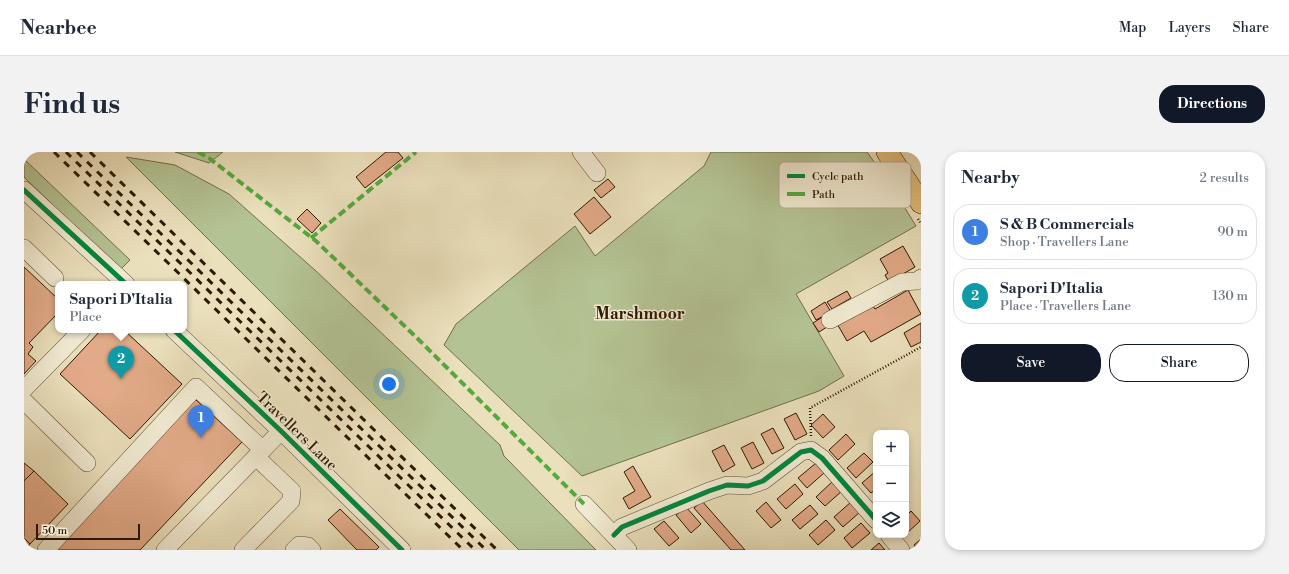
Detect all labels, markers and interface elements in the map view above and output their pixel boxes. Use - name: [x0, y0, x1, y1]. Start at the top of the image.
- text: Nearbee: [20, 16, 97, 40]
- text: Map: [1119, 19, 1146, 37]
- text: Layers: [1168, 19, 1211, 37]
- text: Share: [1233, 19, 1269, 37]
- button: Directions: [1159, 85, 1265, 123]
- text: Find us: [24, 87, 120, 122]
- legend: [779, 162, 911, 208]
- text: Nearby: [961, 167, 1020, 189]
- text: Cycle path: [812, 170, 864, 184]
- text: 2 results: [1200, 170, 1249, 186]
- text: Path: [812, 188, 836, 202]
- text: S & B Commercials: [1000, 215, 1134, 234]
- text: 1: [972, 224, 978, 240]
- text: 90 m: [1217, 224, 1248, 240]
- text: Shop · Travellers Lane: [1000, 234, 1129, 250]
- text: Sapori D'Italia: [1000, 279, 1103, 298]
- popup: [55, 281, 187, 333]
- text: 2: [971, 288, 979, 304]
- text: 130 m: [1213, 288, 1248, 304]
- text: Sapori D'Italia: [69, 290, 173, 309]
- text: Place · Travellers Lane: [1000, 298, 1131, 314]
- district label: Marshmoor: [595, 304, 685, 324]
- text: Place: [69, 309, 102, 325]
- button: Save: [961, 344, 1101, 382]
- button: Share: [1109, 344, 1249, 382]
- pin: 2: [108, 346, 134, 379]
- your location: [379, 374, 399, 394]
- street label: Travellers Lane: [252, 388, 341, 475]
- pin: 1: [188, 405, 214, 438]
- map controls: [873, 430, 909, 538]
- button: +: [873, 430, 909, 466]
- button: −: [873, 466, 909, 502]
- button: layers: [873, 502, 909, 538]
- scale bar: [36, 522, 140, 541]
- text: 50 m: [42, 524, 67, 538]

